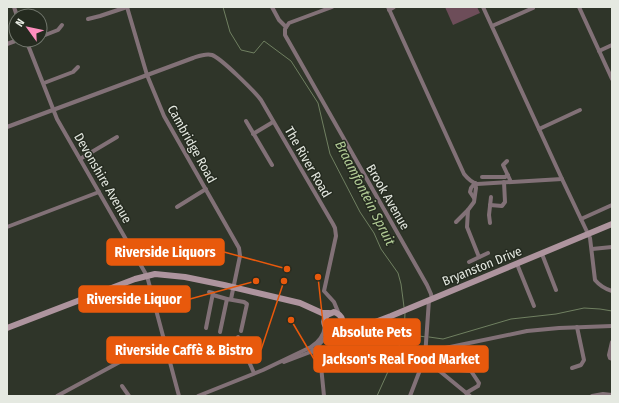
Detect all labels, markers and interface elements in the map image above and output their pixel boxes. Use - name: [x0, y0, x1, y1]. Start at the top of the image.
- north arrow: [8, 8, 48, 48]
- text: N: [13, 17, 27, 29]
- street label: Cambridge Road: [164, 102, 220, 186]
- street label: The River Road: [282, 124, 334, 200]
- street label: Devonshire Avenue: [71, 130, 135, 226]
- water label: Braamfontein Spruit: [331, 138, 399, 249]
- street label: Brook Avenue: [363, 162, 413, 232]
- callout: Riverside Liquors: [107, 239, 224, 265]
- street label: Bryanston Drive: [440, 243, 524, 289]
- text: Riverside Liquors: [114, 244, 216, 261]
- callout: Riverside Liquor: [79, 286, 190, 312]
- text: Riverside Liquor: [86, 291, 182, 308]
- callout: Absolute Pets: [324, 319, 420, 345]
- text: Absolute Pets: [331, 324, 412, 341]
- callout: Riverside Caffè & Bistro: [107, 337, 261, 363]
- text: Riverside Caffè & Bistro: [115, 342, 254, 359]
- callout: Jackson's Real Food Market: [314, 346, 488, 372]
- text: Jackson's Real Food Market: [321, 351, 481, 368]

